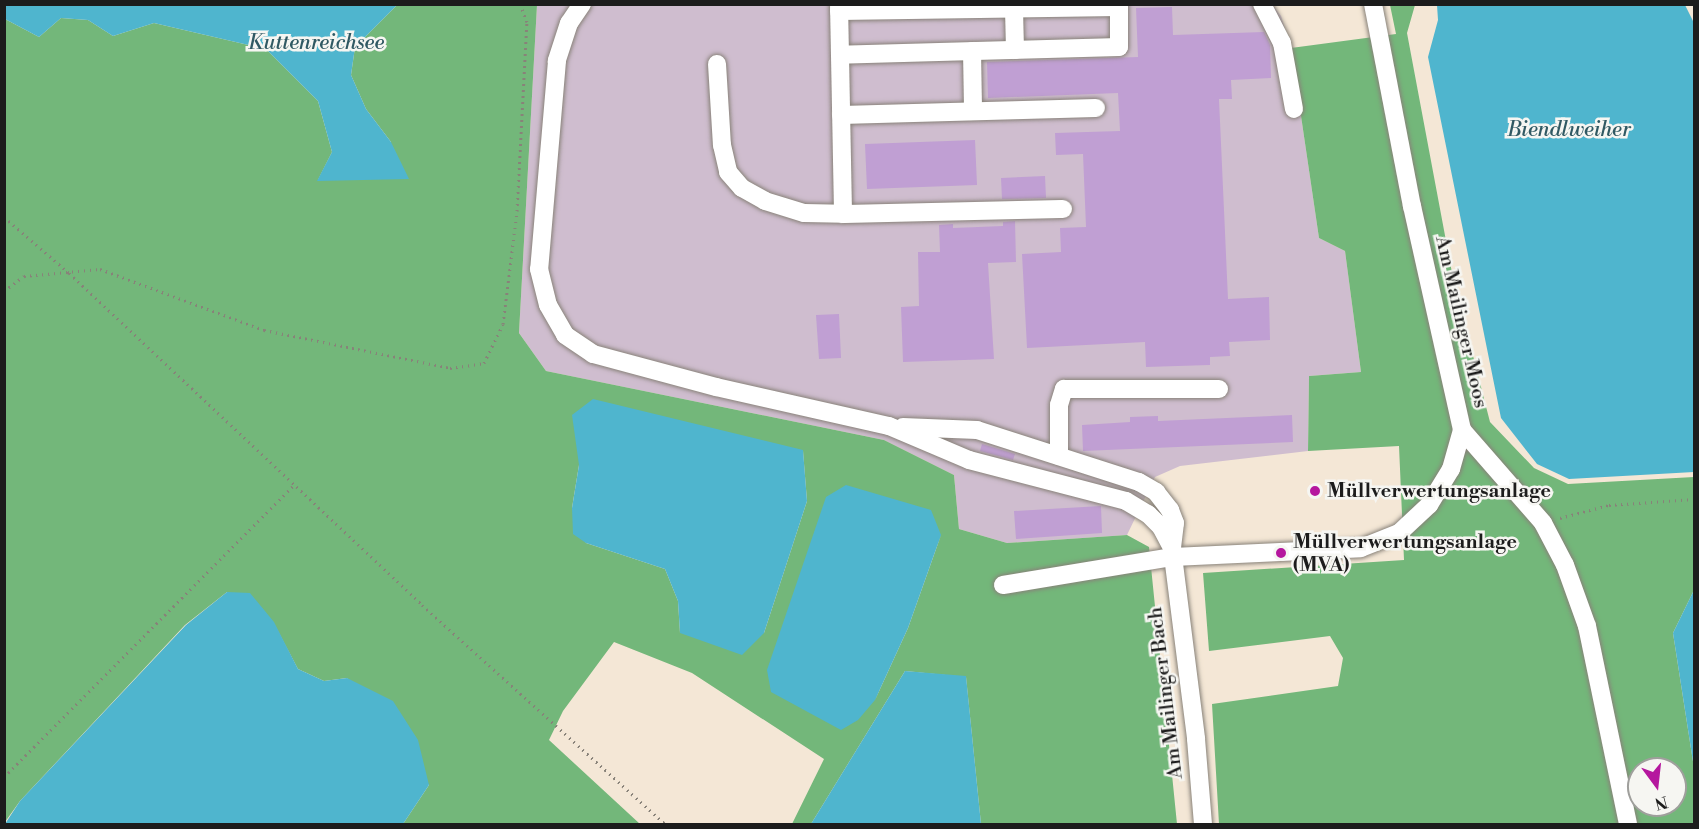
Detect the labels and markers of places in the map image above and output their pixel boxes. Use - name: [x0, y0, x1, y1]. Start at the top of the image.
- place label: Müllverwertungsanlage: [1327, 479, 1551, 503]
- marker: Müllverwertungsanlage: [1308, 484, 1322, 498]
- place label: Müllverwertungsanlage (MVA): [1293, 530, 1517, 577]
- marker: Müllverwertungsanlage (MVA): [1274, 546, 1288, 560]

